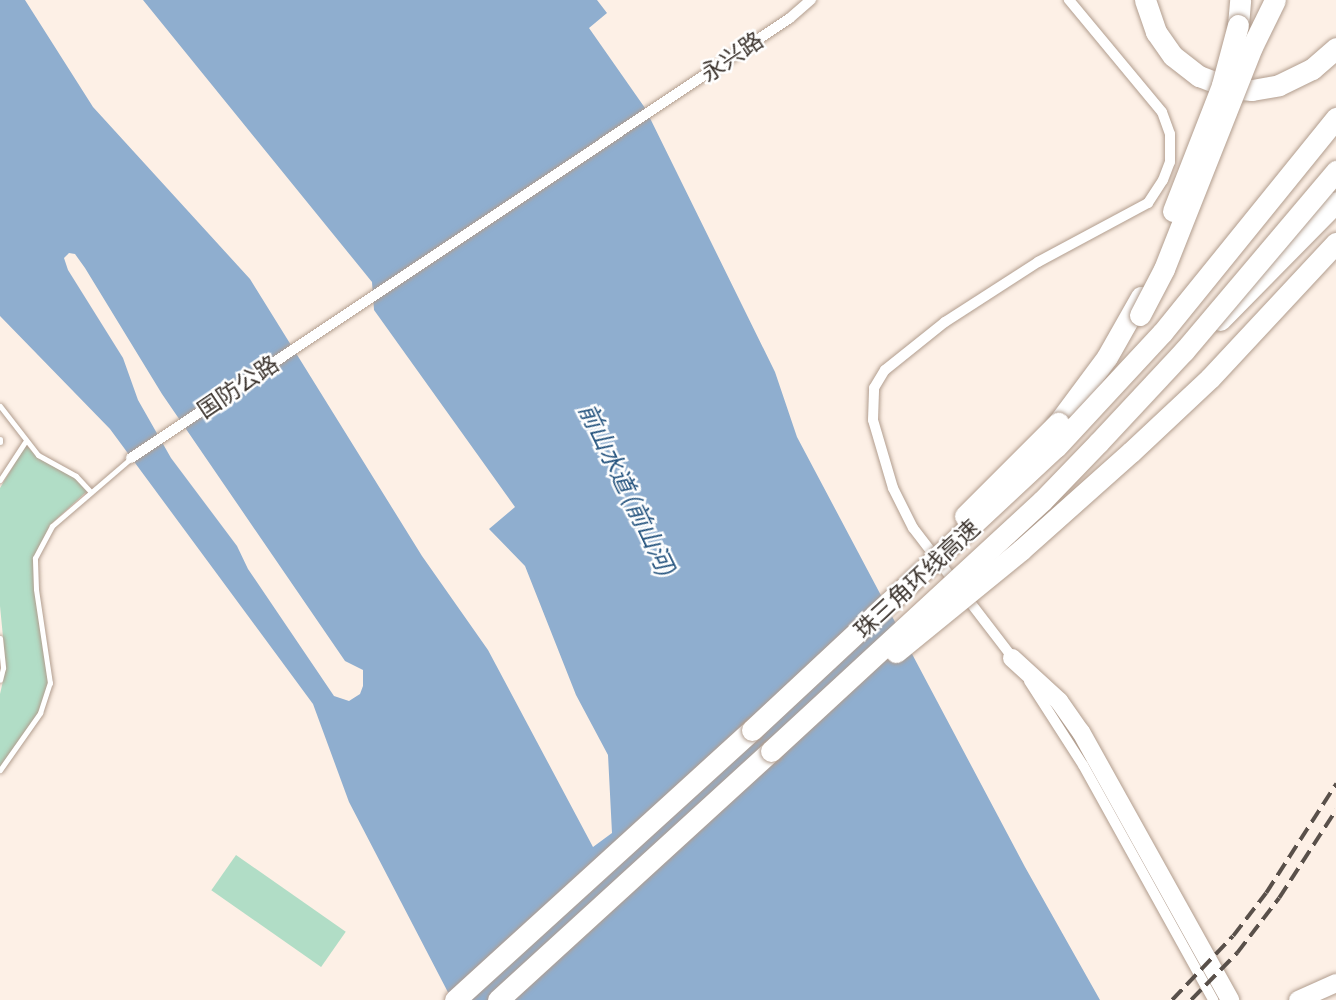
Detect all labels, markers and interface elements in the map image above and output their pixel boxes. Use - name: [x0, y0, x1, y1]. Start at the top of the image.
- street label: 永兴路: [696, 26, 768, 88]
- street label: 国防公路: [192, 350, 284, 424]
- water label: 前山水道 (前山河): [573, 399, 681, 581]
- street label: 珠三角环线高速: [849, 514, 985, 644]

